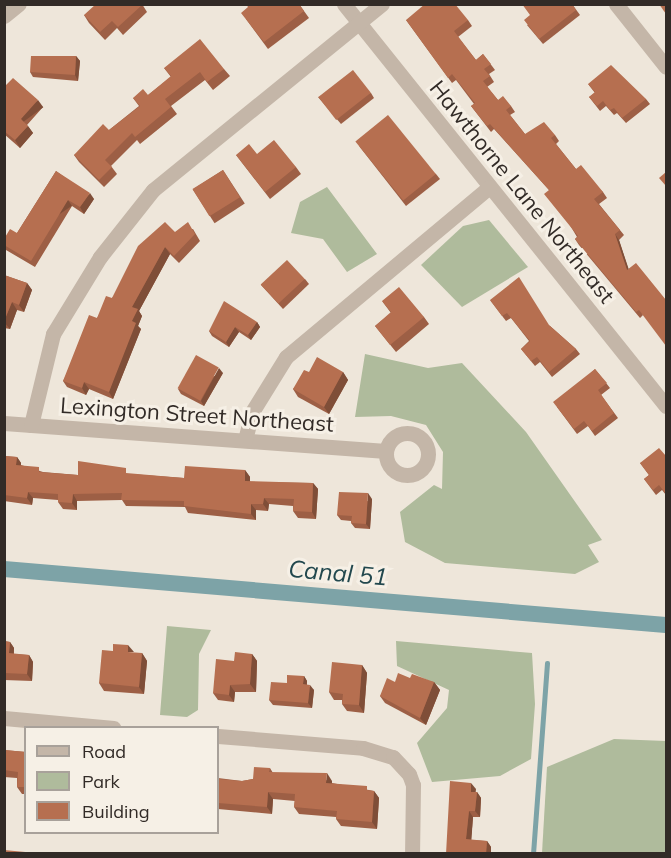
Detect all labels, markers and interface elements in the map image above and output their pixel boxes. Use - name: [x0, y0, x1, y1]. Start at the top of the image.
- street label: Hawthorne Lane Northeast: [424, 75, 620, 309]
- street label: Lexington Street Northeast: [59, 392, 335, 438]
- water label: Canal 51: [287, 554, 389, 592]
- legend: [24, 726, 219, 834]
- text: Road: [82, 740, 126, 763]
- text: Park: [82, 770, 120, 793]
- text: Building: [82, 800, 150, 823]

